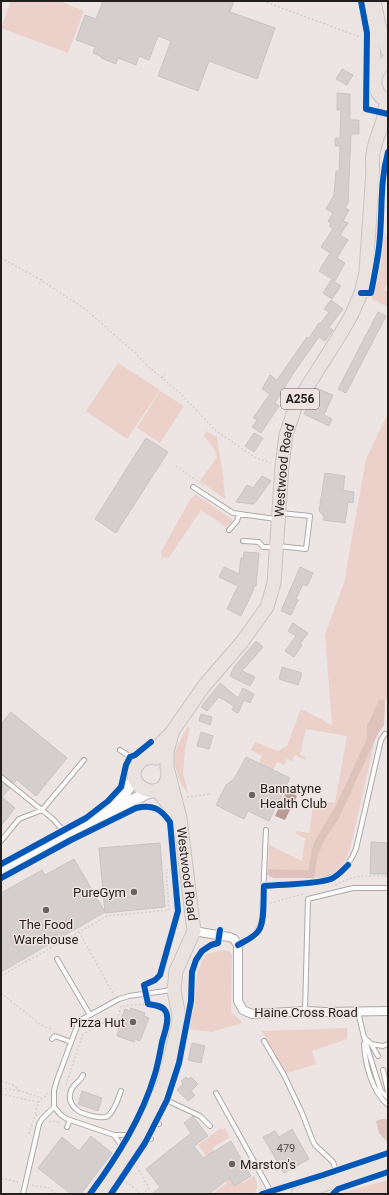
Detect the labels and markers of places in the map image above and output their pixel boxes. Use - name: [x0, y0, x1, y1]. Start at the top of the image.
- place label: Bannatyne Health Club: [260, 781, 327, 811]
- marker: Bannatyne Health Club: [247, 790, 257, 800]
- place label: PureGym: [73, 885, 126, 900]
- marker: PureGym: [129, 887, 139, 897]
- marker: The Food Warehouse: [41, 905, 51, 915]
- place label: The Food Warehouse: [14, 917, 79, 947]
- place label: Pizza Hut: [70, 1015, 125, 1030]
- marker: Pizza Hut: [128, 1017, 138, 1027]
- place label: Marston's: [240, 1157, 296, 1172]
- marker: Marston's: [227, 1159, 237, 1169]

